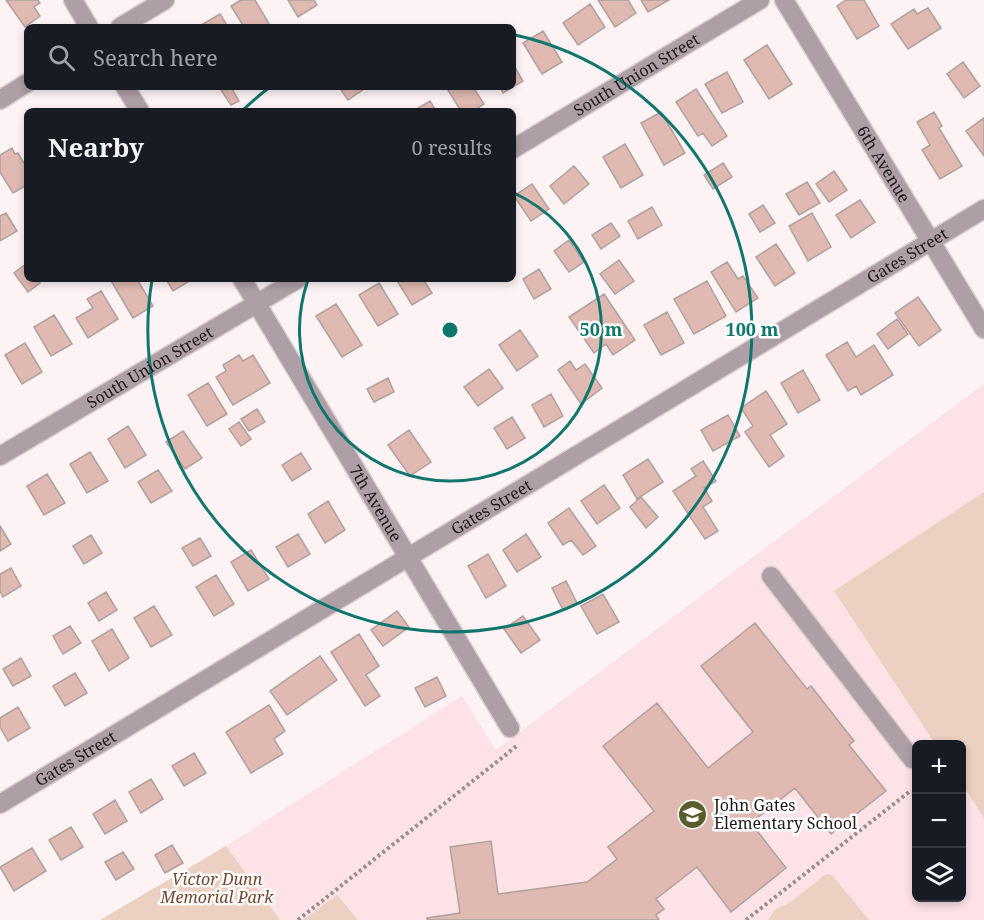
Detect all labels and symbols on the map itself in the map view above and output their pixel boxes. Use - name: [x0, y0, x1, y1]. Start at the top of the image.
- street label: South Union Street: [569, 28, 704, 121]
- street label: 6th Avenue: [852, 122, 916, 207]
- street label: Gates Street: [863, 222, 952, 288]
- text: 50 m: [580, 317, 623, 341]
- text: 100 m: [726, 317, 779, 341]
- centre of rings: [440, 320, 460, 340]
- street label: South Union Street: [82, 321, 217, 413]
- street label: 7th Avenue: [344, 460, 407, 546]
- street label: Gates Street: [447, 474, 536, 540]
- street label: Gates Street: [31, 725, 120, 791]
- place label: John Gates Elementary School: [713, 794, 857, 834]
- school or university icon: John Gates Elementary School: [677, 798, 709, 830]
- park label: Victor Dunn Memorial Park: [160, 868, 274, 908]

